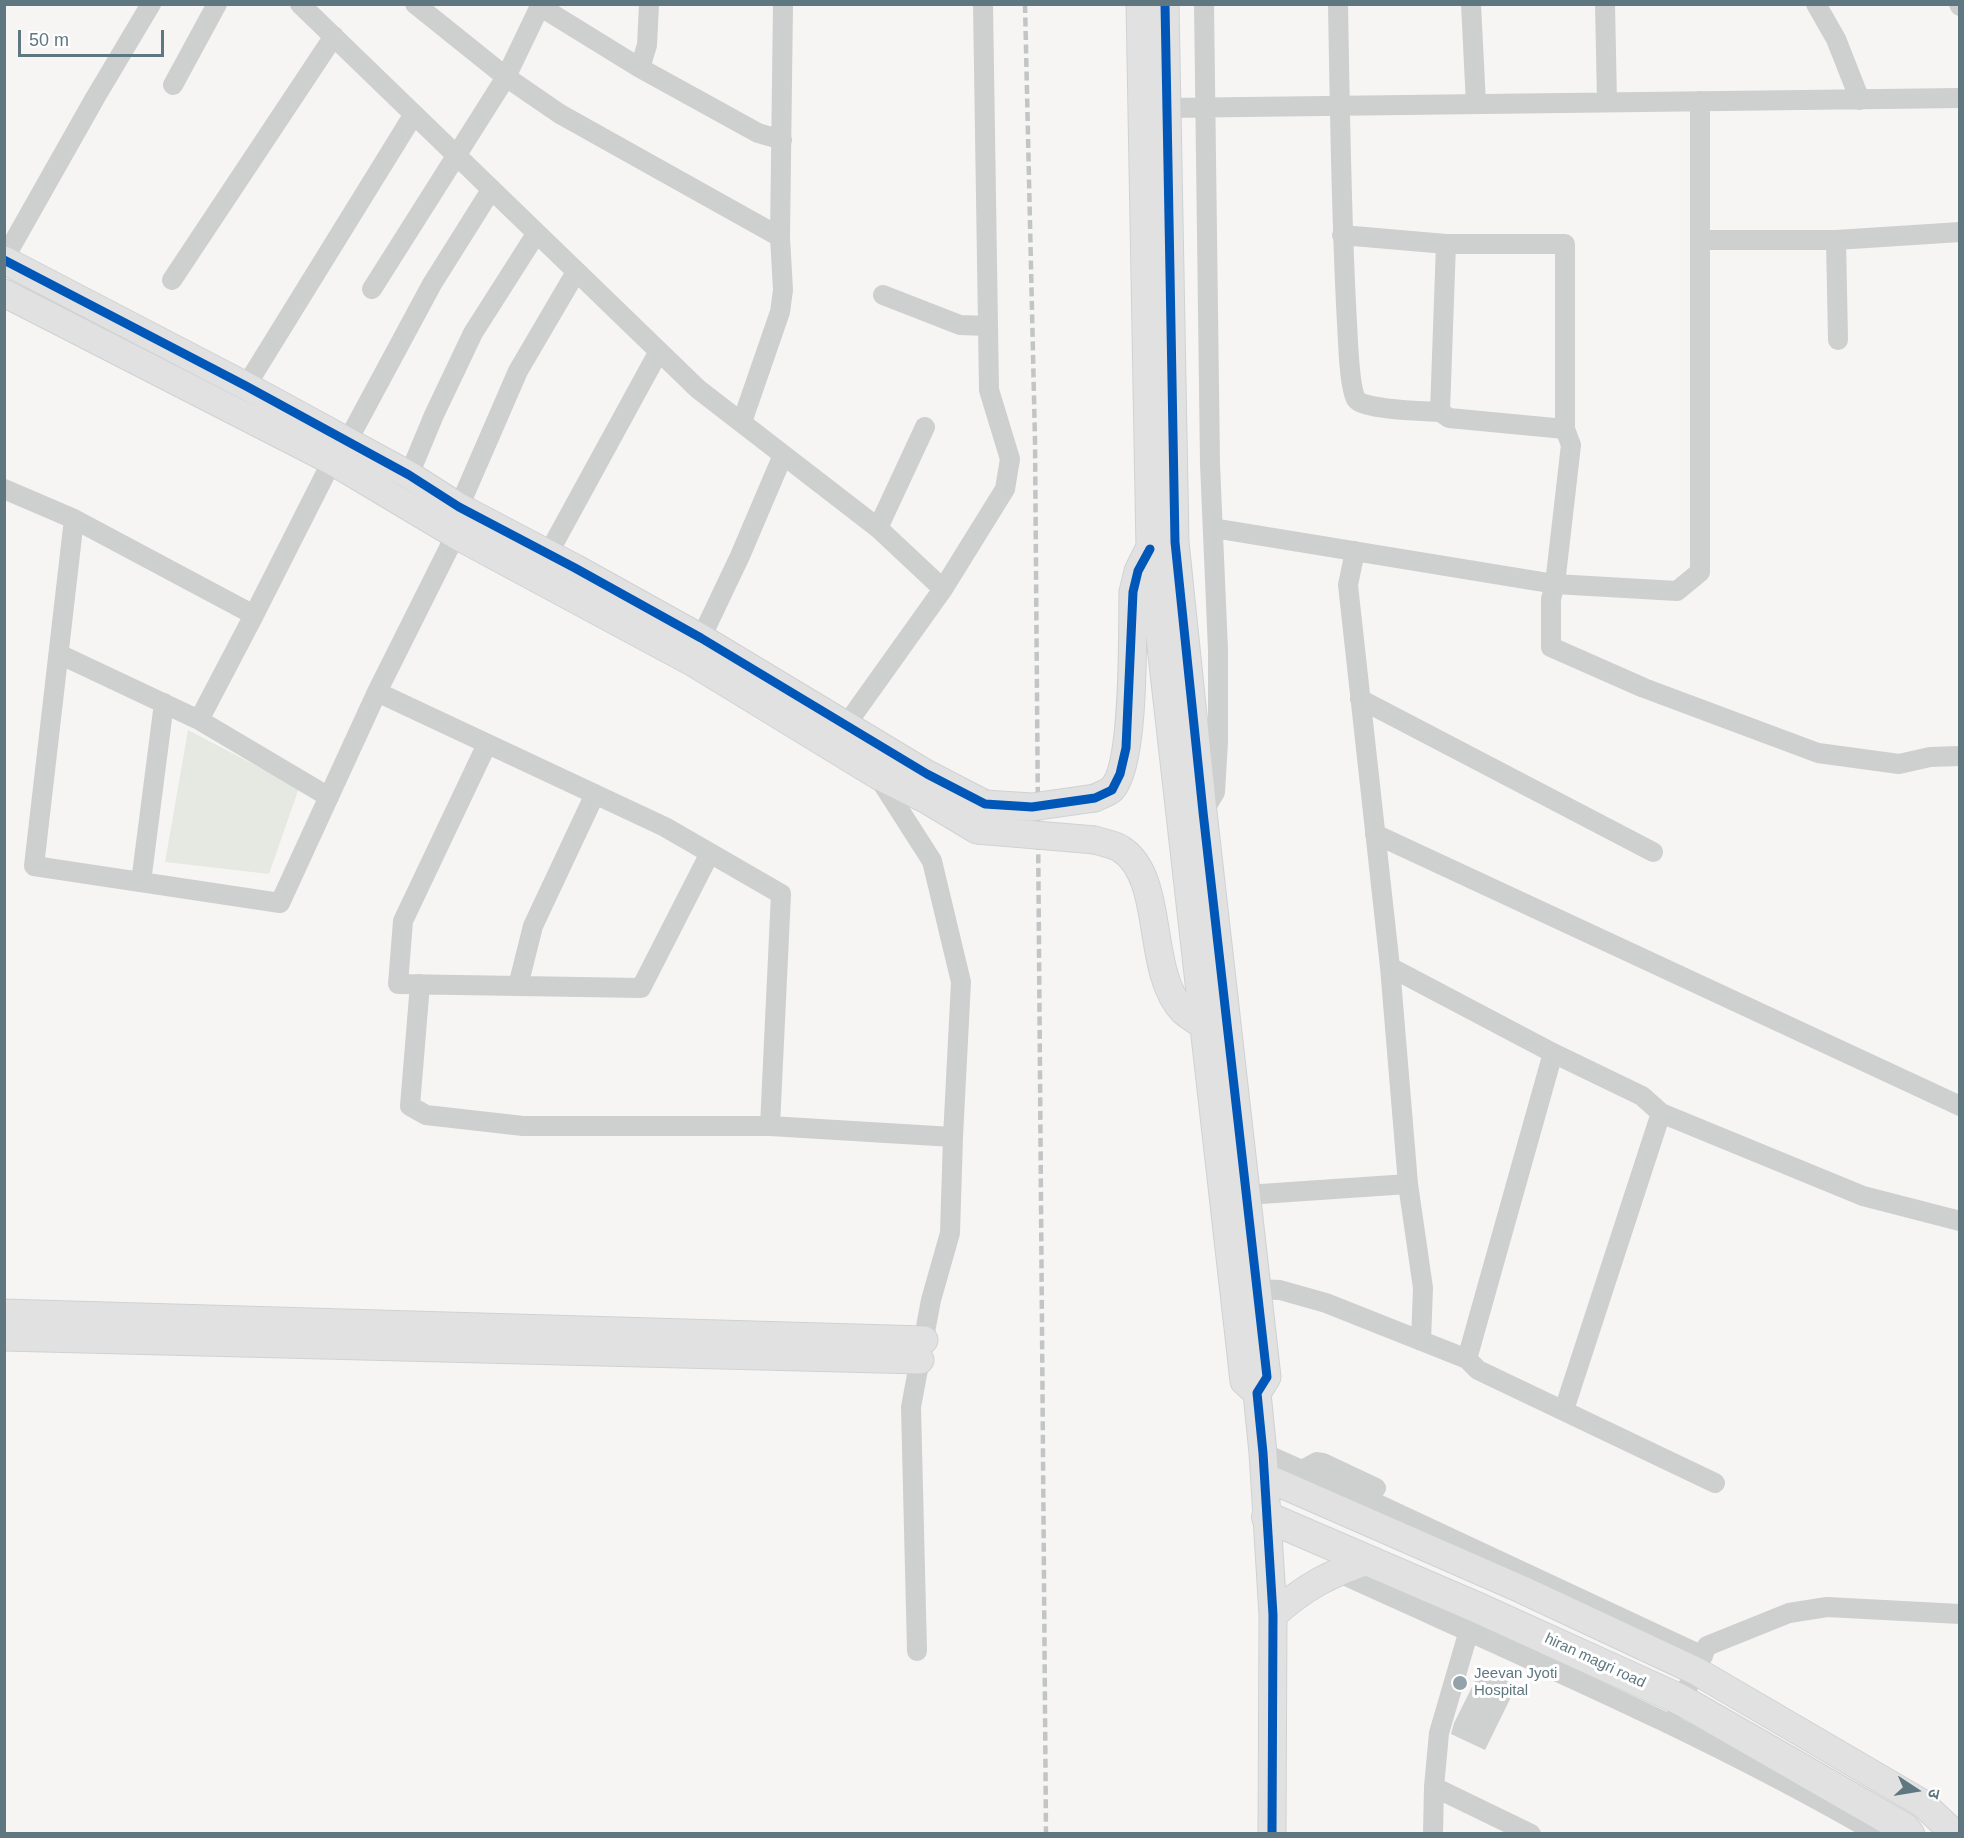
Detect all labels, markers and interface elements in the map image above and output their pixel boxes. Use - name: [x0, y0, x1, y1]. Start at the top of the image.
- scale bar: [21, 18, 166, 56]
- text: 50 m: [29, 30, 69, 50]
- street label: hiran magri road: [1542, 1630, 1648, 1692]
- place label: Jeevan Jyoti Hospital: [1474, 1665, 1557, 1700]
- marker: Jeevan Jyoti Hospital: [1451, 1674, 1469, 1692]
- north arrow: [1886, 1760, 1946, 1820]
- text: उ: [1925, 1787, 1943, 1800]

